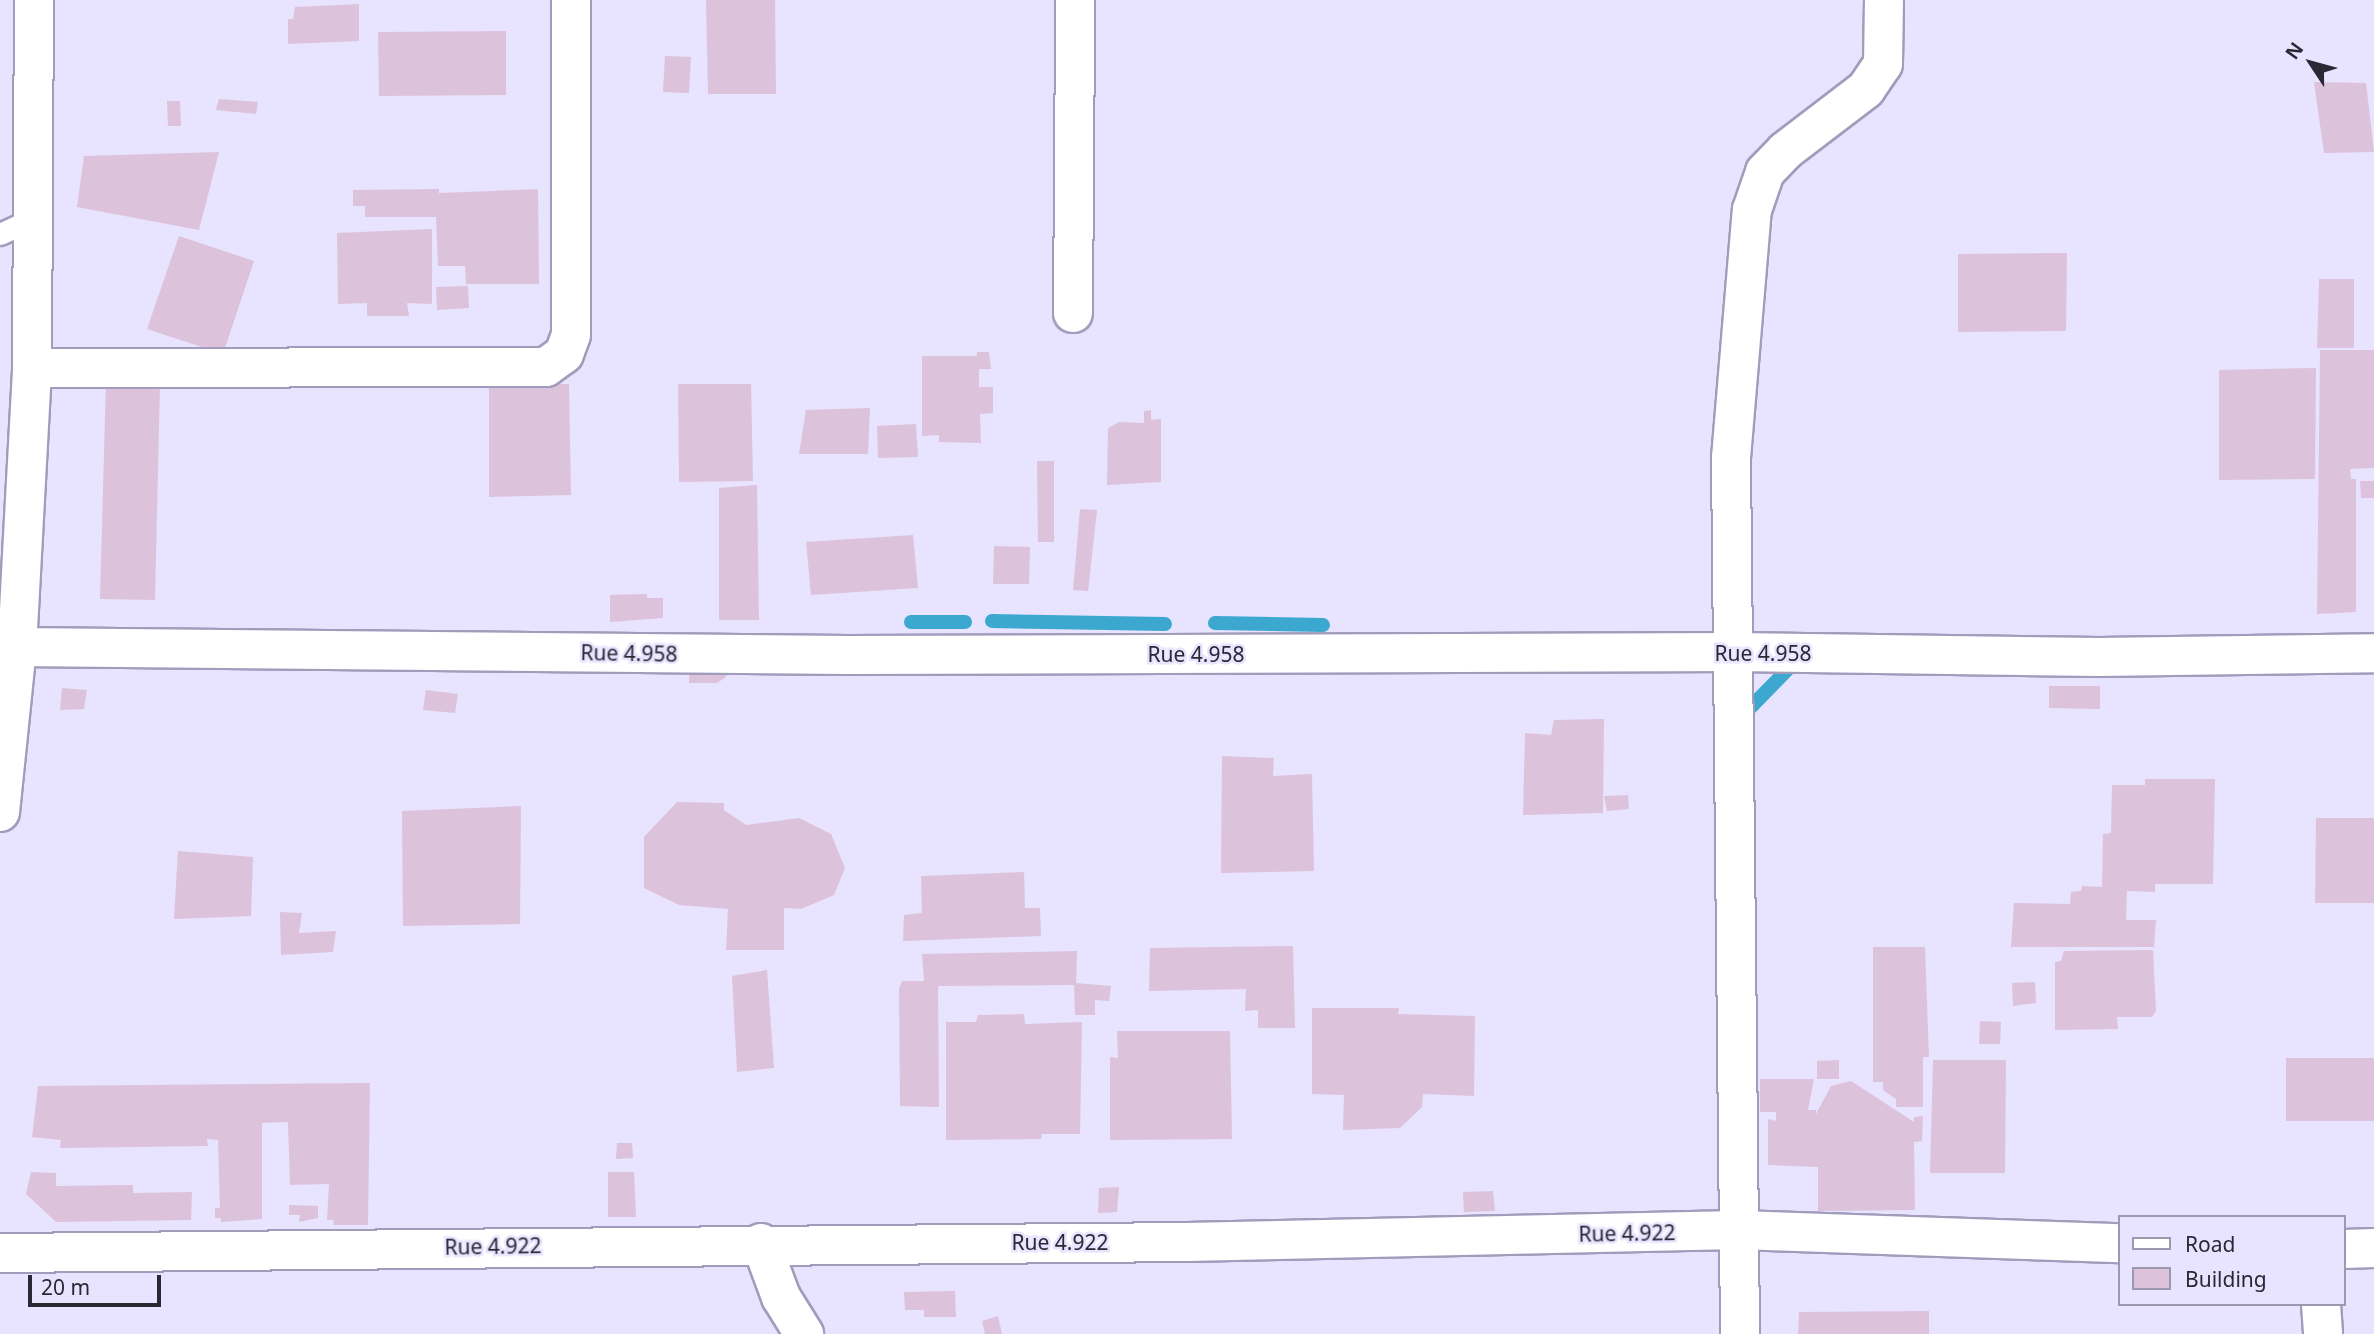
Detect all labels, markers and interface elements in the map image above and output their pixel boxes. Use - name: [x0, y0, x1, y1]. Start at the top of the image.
- north arrow: [2276, 28, 2346, 98]
- text: N: [2279, 37, 2309, 65]
- street label: Rue 4.958: [580, 640, 678, 666]
- street label: Rue 4.958: [1714, 640, 1812, 666]
- street label: Rue 4.958: [1147, 641, 1245, 667]
- legend: [2118, 1215, 2346, 1306]
- street label: Rue 4.922: [1578, 1220, 1676, 1246]
- street label: Rue 4.922: [1011, 1229, 1109, 1255]
- text: Road: [2185, 1230, 2235, 1258]
- street label: Rue 4.922: [444, 1233, 542, 1259]
- scale bar: [32, 1260, 164, 1304]
- text: Building: [2185, 1265, 2267, 1293]
- text: 20 m: [41, 1273, 90, 1301]

